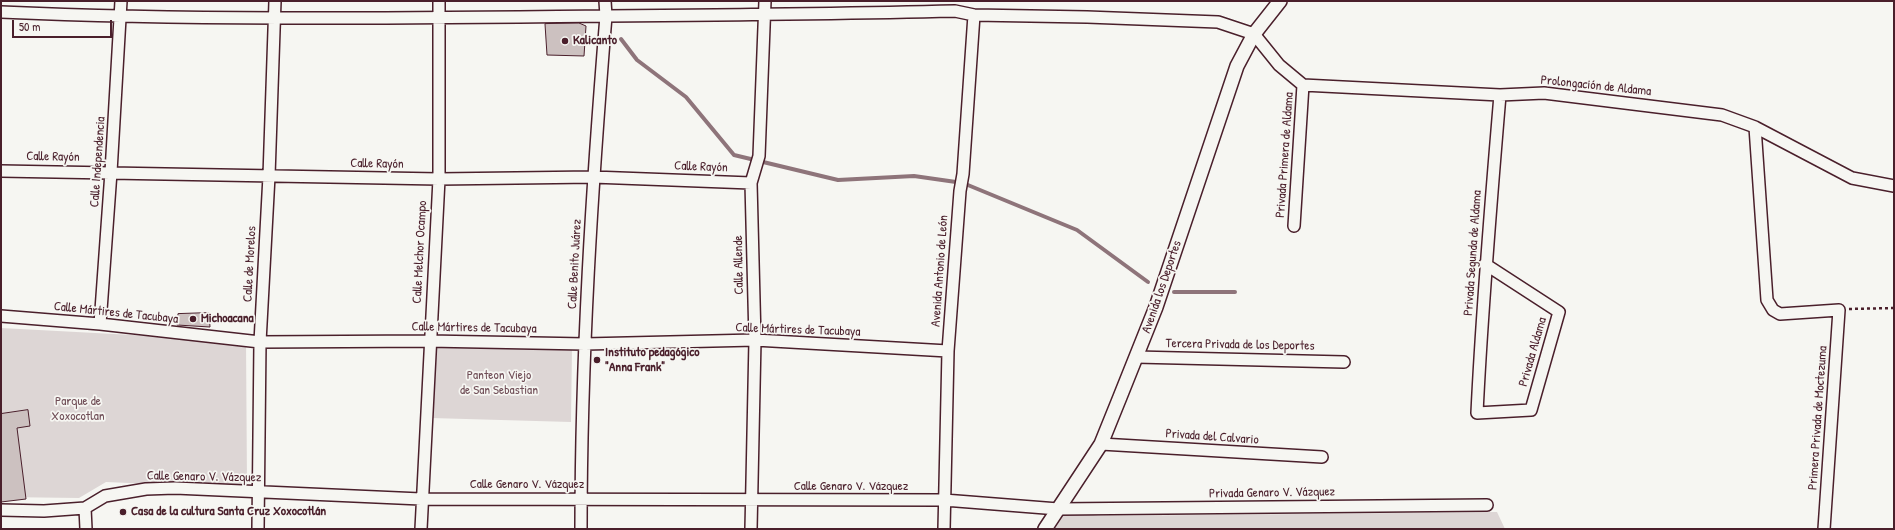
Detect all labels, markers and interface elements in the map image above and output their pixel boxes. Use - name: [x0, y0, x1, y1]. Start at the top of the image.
- scale bar: [14, 12, 114, 38]
- text: 50 m: [19, 18, 40, 35]
- place label: Kalicanto: [573, 33, 617, 49]
- marker: Kalicanto: [560, 36, 570, 46]
- street label: Prolongación de Aldama: [1540, 72, 1652, 100]
- street label: Privada Primera de Aldama: [1273, 92, 1297, 218]
- street label: Calle Independencia: [87, 116, 109, 208]
- street label: Calle Rayón: [26, 149, 80, 165]
- street label: Calle Rayón: [350, 156, 404, 172]
- street label: Calle Rayón: [674, 158, 728, 176]
- street label: Privada Segunda de Aldama: [1461, 190, 1485, 316]
- street label: Calle Melchor Ocampo: [410, 200, 430, 304]
- street label: Avenida Antonio de León: [928, 215, 952, 327]
- street label: Calle Benito Juárez: [565, 219, 585, 309]
- street label: Calle de Morelos: [240, 226, 260, 302]
- street label: Calle Allende: [731, 235, 747, 295]
- street label: Avenida los Deportes: [1139, 239, 1185, 335]
- street label: Calle Mártires de Tacubaya: [53, 299, 179, 327]
- place label: Michoacana: [201, 311, 254, 327]
- marker: Michoacana: [188, 314, 198, 324]
- street label: Privada Aldama: [1516, 315, 1550, 389]
- street label: Calle Mártires de Tacubaya: [411, 319, 537, 337]
- street label: Calle Mártires de Tacubaya: [735, 320, 861, 340]
- street label: Tercera Privada de los Deportes: [1165, 336, 1315, 354]
- place label: Instituto pedagógico "Anna Frank": [605, 345, 700, 376]
- street label: Primera Privada de Moctezuma: [1805, 345, 1831, 491]
- marker: Instituto pedagógico "Anna Frank": [592, 355, 602, 365]
- park label: Panteon Viejo de San Sebastian: [460, 368, 538, 399]
- park label: Parque de Xoxocotlan: [51, 394, 105, 425]
- street label: Privada del Calvario: [1165, 426, 1259, 448]
- street label: Calle Genaro V. Vázquez: [147, 468, 261, 486]
- street label: Calle Genaro V. Vázquez: [470, 477, 584, 493]
- street label: Calle Genaro V. Vázquez: [794, 479, 908, 495]
- street label: Privada Genaro V. Vázquez: [1209, 484, 1335, 502]
- place label: Casa de la cultura Santa Cruz Xoxocotlán: [131, 504, 326, 520]
- marker: Casa de la cultura Santa Cruz Xoxocotlán: [118, 507, 128, 517]

